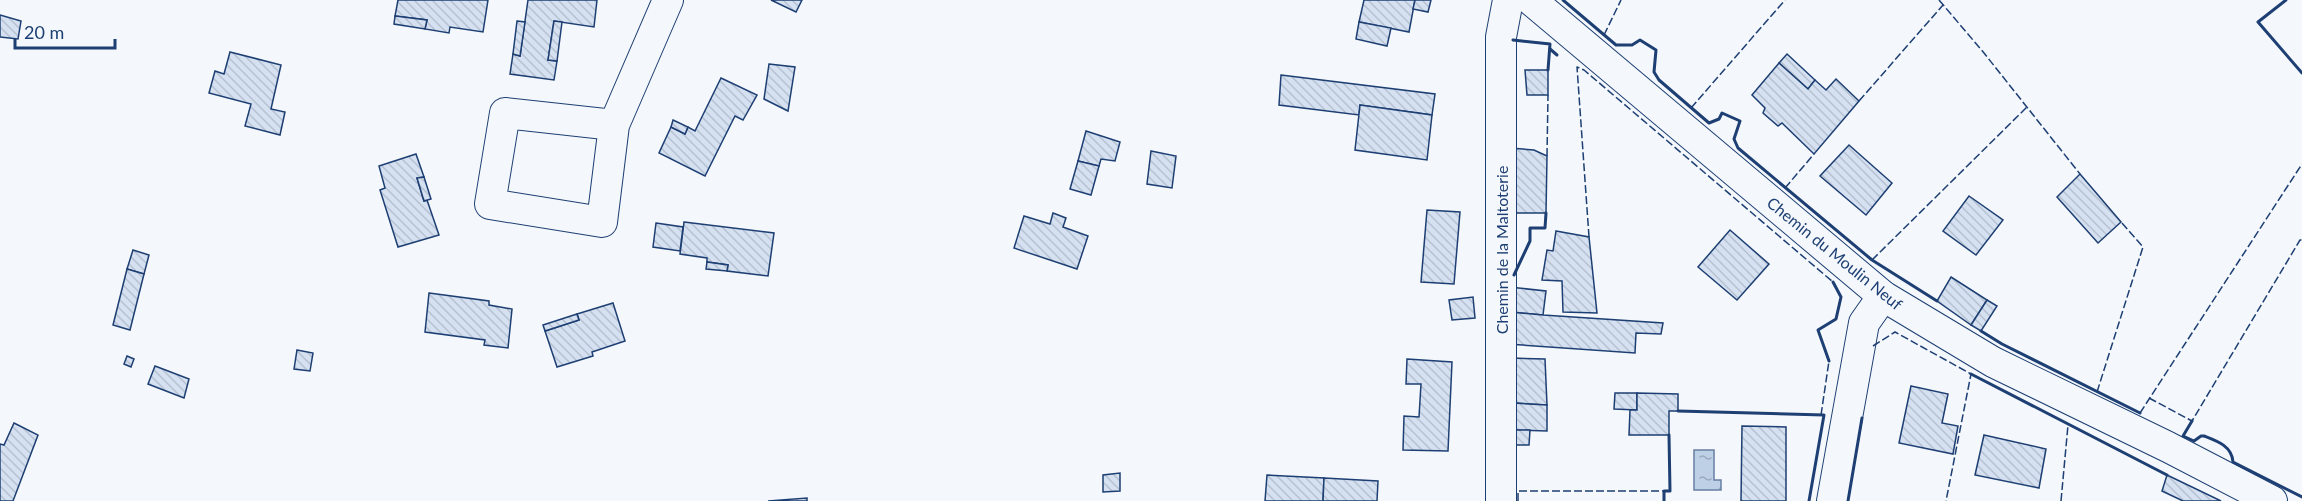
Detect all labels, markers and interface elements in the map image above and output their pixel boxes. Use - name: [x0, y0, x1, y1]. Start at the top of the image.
- scale bar: [15, 12, 116, 50]
- text: 20 m: [24, 21, 64, 43]
- street label: Chemin de la Maltoterie: [1492, 166, 1511, 334]
- street label: Chemin du Moulin Neuf: [1764, 193, 1907, 314]

